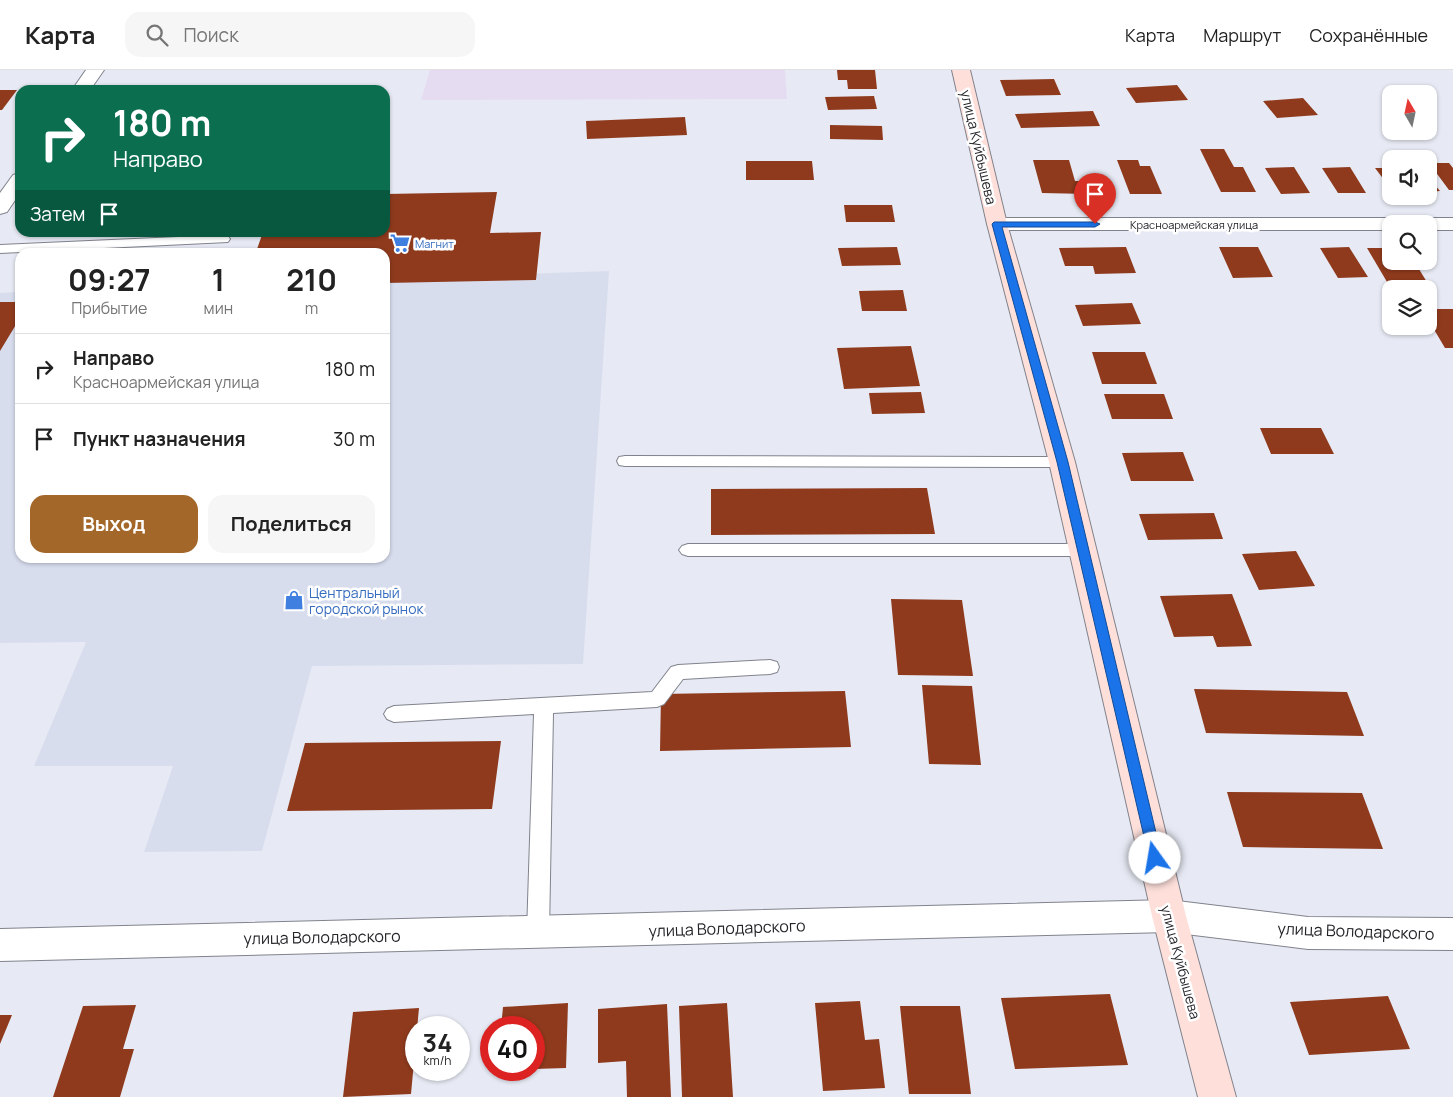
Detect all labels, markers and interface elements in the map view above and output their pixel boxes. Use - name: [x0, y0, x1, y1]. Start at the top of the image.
- search box: [125, 12, 475, 57]
- text: Карта: [25, 18, 95, 51]
- icon: search: [143, 21, 171, 49]
- text: Поиск: [183, 22, 239, 48]
- text: Карта: [1125, 23, 1175, 47]
- text: Маршрут: [1203, 23, 1281, 47]
- text: Сохранённые: [1309, 23, 1428, 47]
- north arrow: [1382, 85, 1438, 140]
- map controls: [1382, 85, 1437, 335]
- street label: улица Куйбышева: [957, 88, 1001, 206]
- text: 180 m: [113, 99, 211, 147]
- icon: right: [30, 105, 95, 170]
- text: Направо: [113, 144, 203, 174]
- button: sound: [1382, 150, 1437, 205]
- pin: [1074, 173, 1116, 224]
- icon: arrive: [1081, 180, 1109, 208]
- icon: arrive: [95, 200, 123, 228]
- text: Затем: [30, 201, 85, 227]
- button: search: [1382, 215, 1437, 270]
- street label: Красноармейская улица: [1130, 217, 1258, 232]
- supermarket icon: Магнит: [389, 232, 411, 254]
- place label: Магнит: [415, 236, 454, 251]
- text: 09:27: [68, 259, 151, 300]
- text: 1: [212, 259, 225, 300]
- text: 210: [286, 259, 337, 300]
- button: layers: [1382, 280, 1437, 335]
- text: Прибытие: [71, 297, 147, 319]
- text: мин: [204, 297, 233, 319]
- text: m: [305, 297, 318, 319]
- text: Направо: [73, 345, 154, 371]
- icon: right: [30, 355, 58, 383]
- text: 180 m: [325, 356, 375, 382]
- text: Красноармейская улица: [73, 371, 259, 393]
- icon: arrive: [30, 425, 58, 453]
- text: Пункт назначения: [73, 426, 246, 452]
- text: 30 m: [333, 426, 375, 452]
- button: Выход: [30, 495, 198, 553]
- button: Поделиться: [208, 495, 375, 553]
- place label: Центральный городской рынок: [309, 583, 424, 618]
- shop icon: Центральный городской рынок: [283, 589, 305, 611]
- position arrow: [1128, 831, 1180, 883]
- street label: улица Куйбышева: [1157, 903, 1205, 1021]
- street label: улица Володарского: [648, 914, 806, 942]
- street label: улица Володарского: [1277, 917, 1435, 945]
- street label: улица Володарского: [243, 925, 401, 949]
- speed limit sign: 40: [480, 1016, 545, 1081]
- text: 34: [423, 1025, 452, 1060]
- text: km/h: [424, 1052, 451, 1069]

